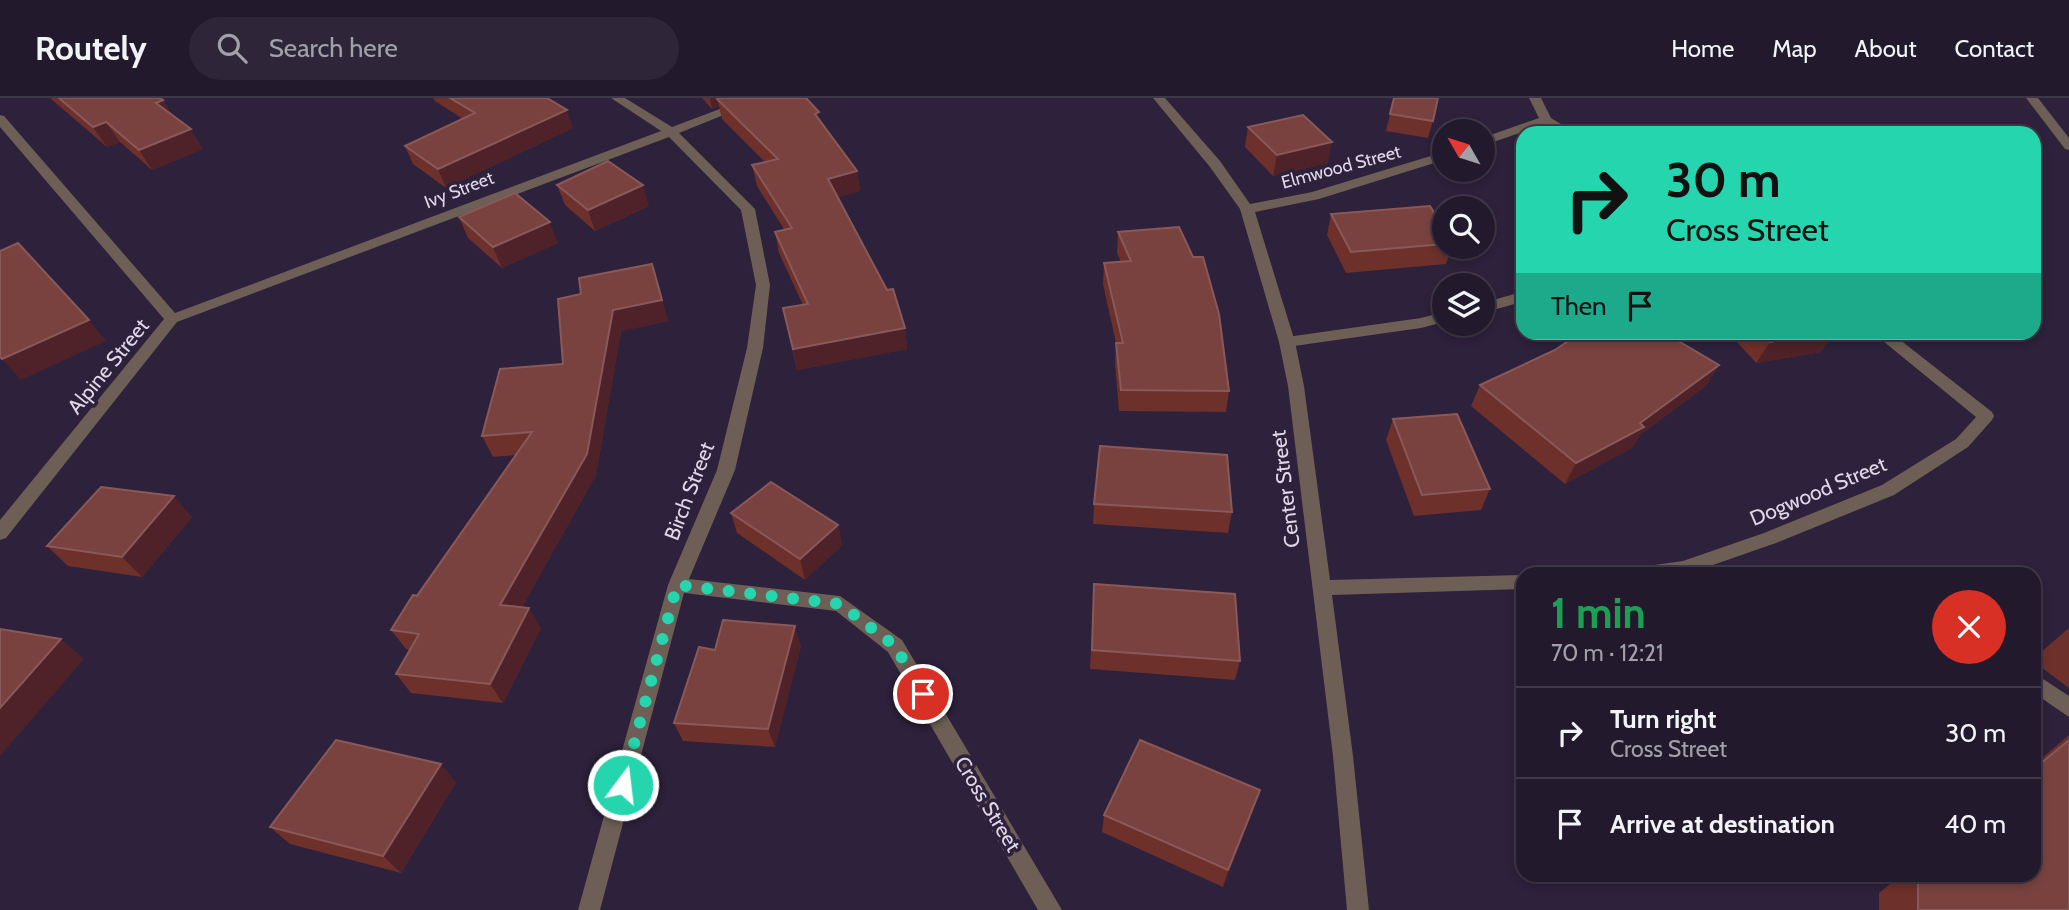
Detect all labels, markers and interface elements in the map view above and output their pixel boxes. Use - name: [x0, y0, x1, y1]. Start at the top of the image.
- search box: [189, 17, 679, 80]
- text: Routely: [35, 28, 147, 68]
- icon: search: [213, 29, 251, 67]
- text: Search here: [269, 32, 398, 64]
- text: Home: [1671, 34, 1734, 63]
- text: Map: [1772, 34, 1817, 63]
- text: About: [1855, 34, 1917, 63]
- text: Contact: [1955, 34, 2034, 63]
- north arrow: [1432, 119, 1494, 182]
- map controls: [1432, 119, 1495, 336]
- street label: Elmwood Street: [1279, 140, 1403, 194]
- text: 30 m: [1666, 150, 1781, 209]
- icon: right: [1551, 154, 1642, 245]
- street label: Ivy Street: [421, 167, 497, 213]
- button: search: [1432, 196, 1495, 259]
- text: Cross Street: [1666, 210, 1829, 249]
- button: layers: [1432, 273, 1495, 336]
- icon: arrive: [1621, 287, 1659, 325]
- text: Then: [1551, 290, 1607, 322]
- street label: Alpine Street: [62, 313, 154, 419]
- street label: Center Street: [1265, 429, 1305, 549]
- street label: Birch Street: [659, 439, 719, 543]
- street label: Dogwood Street: [1746, 451, 1890, 531]
- text: 1 min: [1551, 587, 1646, 639]
- button: close: [1932, 590, 2006, 664]
- text: 70 m · 12:21: [1551, 639, 1663, 667]
- pin: [893, 664, 953, 724]
- icon: arrive: [904, 675, 942, 713]
- text: Turn right: [1610, 703, 1716, 735]
- icon: right: [1551, 714, 1589, 752]
- text: 30 m: [1945, 717, 2006, 749]
- text: Cross Street: [1610, 735, 1727, 763]
- position arrow: [586, 748, 660, 822]
- street label: Cross Street: [950, 752, 1026, 856]
- icon: arrive: [1551, 805, 1589, 843]
- text: Arrive at destination: [1610, 808, 1835, 840]
- text: 40 m: [1944, 808, 2006, 840]

